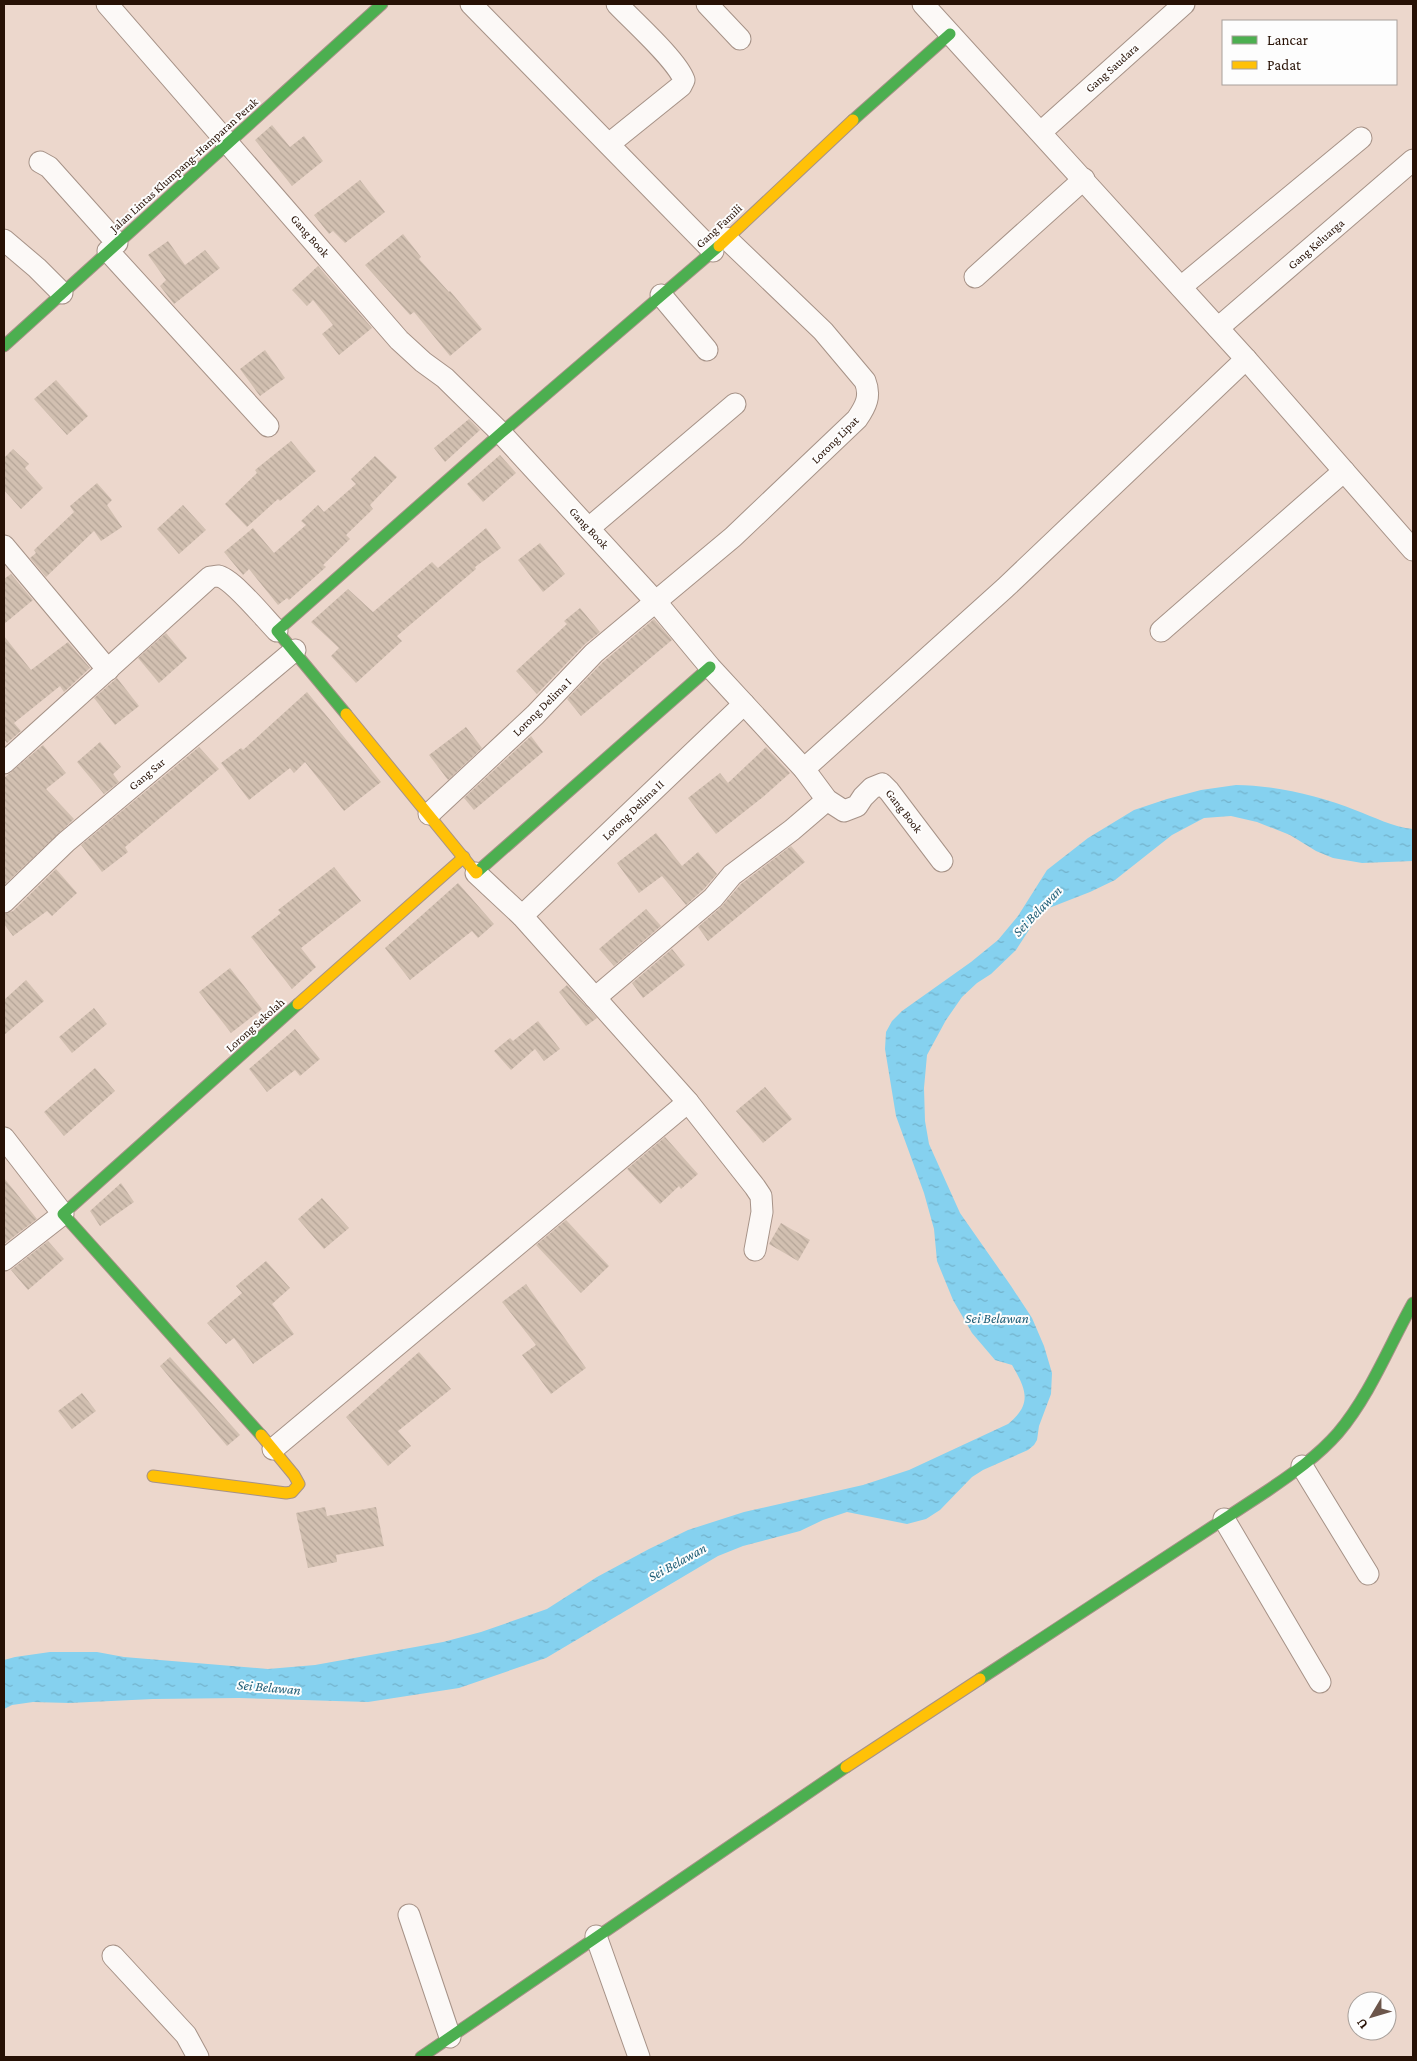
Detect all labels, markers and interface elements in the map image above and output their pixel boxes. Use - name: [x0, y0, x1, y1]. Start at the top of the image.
- legend: [1222, 20, 1397, 85]
- text: Lancar: [1267, 32, 1309, 48]
- street label: Gang Saudara: [1083, 40, 1142, 95]
- text: Padat: [1267, 57, 1302, 73]
- street label: Jalan Lintas Klumpang–Hamparan Perak: [106, 95, 261, 236]
- street label: Gang Famili: [693, 201, 745, 251]
- street label: Gang Book: [288, 212, 332, 260]
- street label: Gang Keluarga: [1285, 215, 1347, 272]
- street label: Lorong Lipat: [808, 413, 862, 467]
- street label: Gang Book: [566, 504, 612, 552]
- street label: Lorong Delima I: [510, 675, 574, 739]
- street label: Gang Sar: [126, 754, 169, 793]
- street label: Lorong Delima II: [599, 777, 667, 843]
- street label: Gang Book: [883, 786, 926, 836]
- water label: Sei Belawan: [1009, 882, 1065, 940]
- street label: Lorong Sekolah: [223, 995, 288, 1055]
- water label: Sei Belawan: [965, 1310, 1029, 1326]
- water label: Sei Belawan: [645, 1540, 709, 1584]
- water label: Sei Belawan: [236, 1676, 302, 1698]
- north arrow: [1347, 1991, 1397, 2041]
- text: U: [1352, 2015, 1371, 2033]

